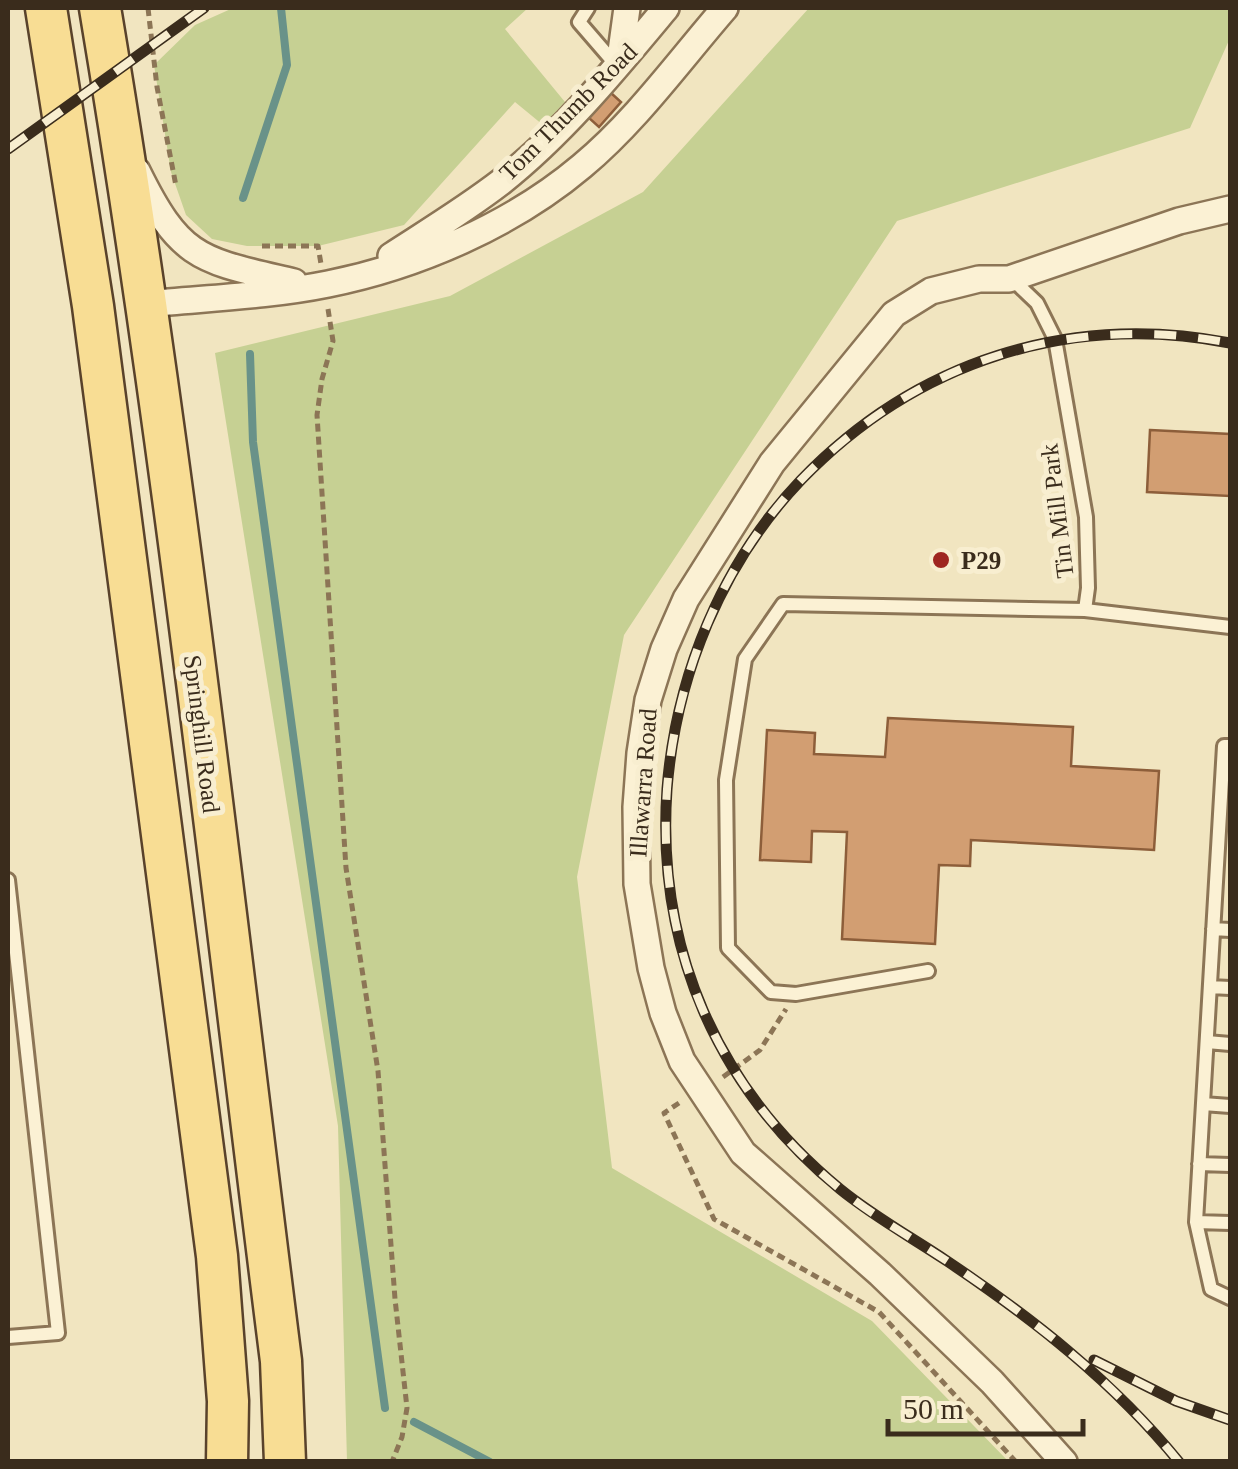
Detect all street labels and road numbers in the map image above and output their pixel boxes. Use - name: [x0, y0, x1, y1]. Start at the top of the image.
- street label: Tom Thumb Road: [494, 38, 642, 186]
- street label: Tin Mill Park: [1035, 442, 1079, 580]
- street label: Springhill Road: [179, 653, 225, 815]
- street label: Illawarra Road: [624, 707, 662, 858]

